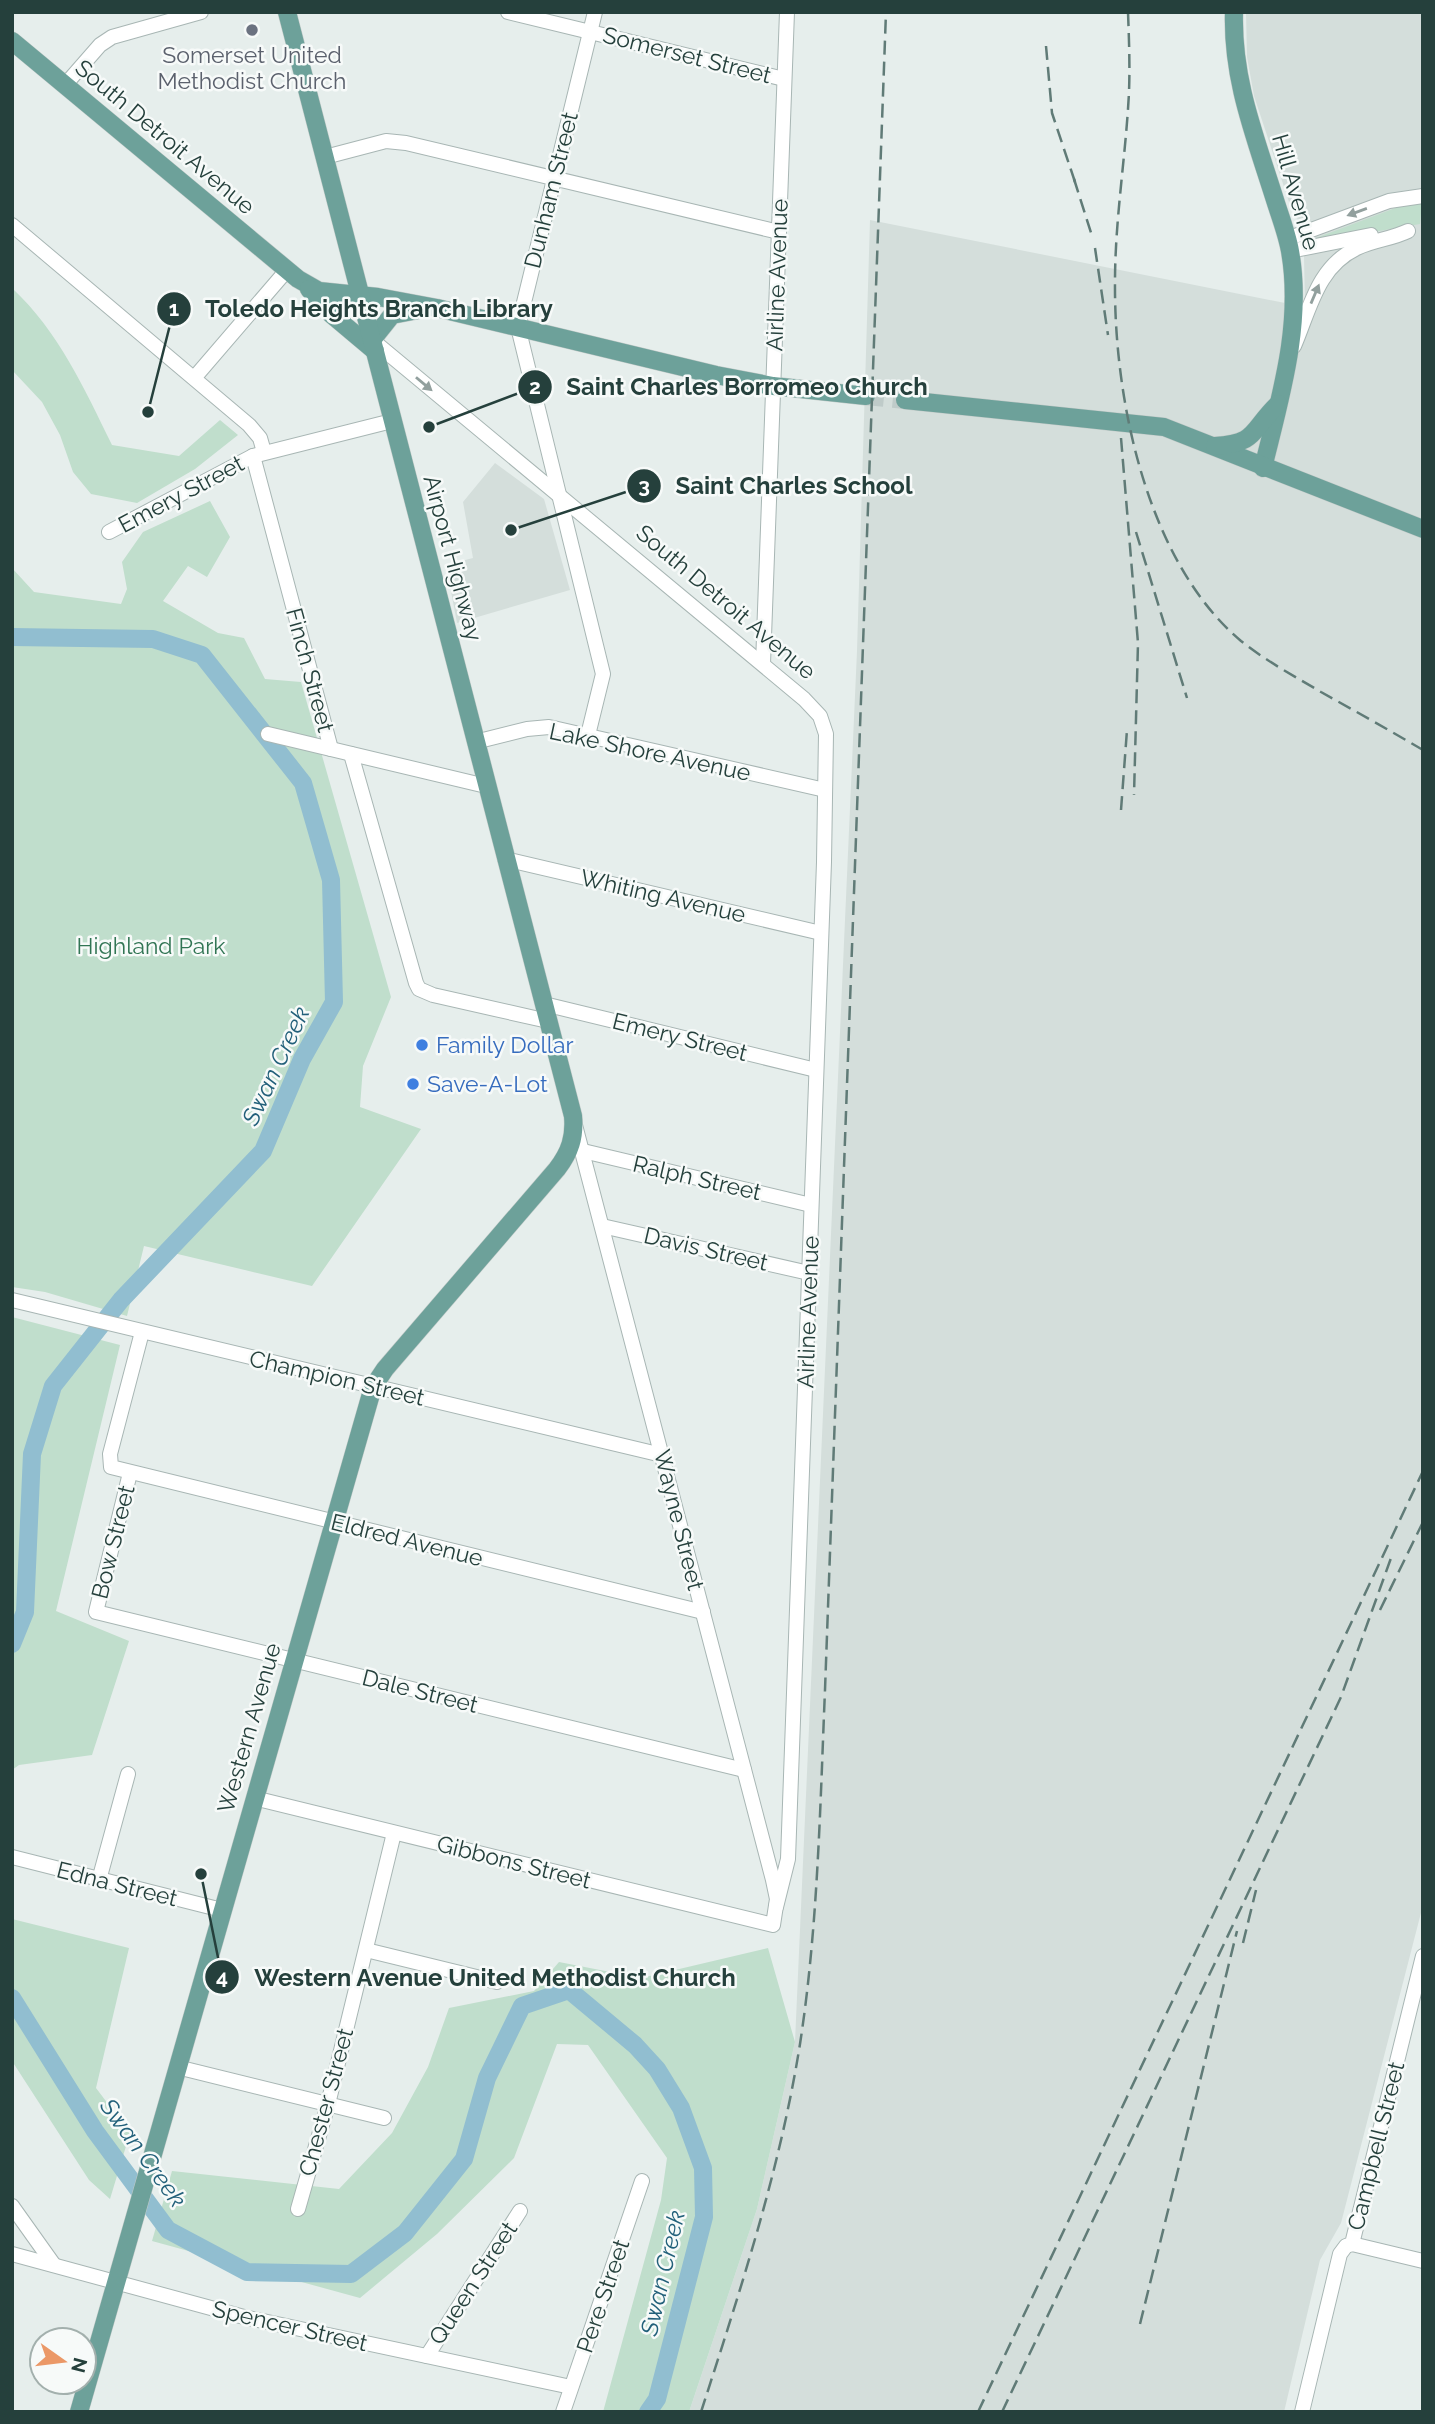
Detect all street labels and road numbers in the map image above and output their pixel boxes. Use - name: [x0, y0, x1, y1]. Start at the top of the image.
- street label: Somerset Street: [600, 21, 774, 89]
- street label: South Detroit Avenue: [70, 54, 260, 220]
- street label: Dunham Street: [518, 109, 583, 271]
- street label: Hill Avenue: [1267, 131, 1326, 253]
- street label: Airline Avenue: [760, 198, 793, 352]
- street label: Emery Street: [113, 449, 248, 538]
- street label: Airport Highway: [418, 472, 489, 644]
- street label: South Detroit Avenue: [631, 519, 821, 685]
- street label: Finch Street: [281, 605, 340, 735]
- street label: Lake Shore Avenue: [547, 717, 753, 786]
- street label: Whiting Avenue: [578, 863, 748, 928]
- street label: Emery Street: [610, 1007, 751, 1066]
- street label: Ralph Street: [630, 1150, 764, 1205]
- street label: Davis Street: [641, 1221, 771, 1276]
- street label: Airline Avenue: [791, 1235, 824, 1389]
- street label: Champion Street: [247, 1344, 428, 1411]
- street label: Wayne Street: [649, 1447, 710, 1593]
- street label: Bow Street: [85, 1482, 140, 1602]
- street label: Eldred Avenue: [328, 1508, 486, 1571]
- street label: Western Avenue: [211, 1640, 286, 1816]
- street label: Dale Street: [359, 1663, 481, 1718]
- street label: Gibbons Street: [434, 1829, 594, 1894]
- street label: Edna Street: [54, 1855, 181, 1912]
- street label: Chester Street: [293, 2025, 358, 2179]
- street label: Campbell Street: [1342, 2059, 1410, 2233]
- street label: Queen Street: [423, 2216, 522, 2349]
- street label: Pere Street: [570, 2235, 635, 2356]
- street label: Spencer Street: [210, 2295, 371, 2357]

